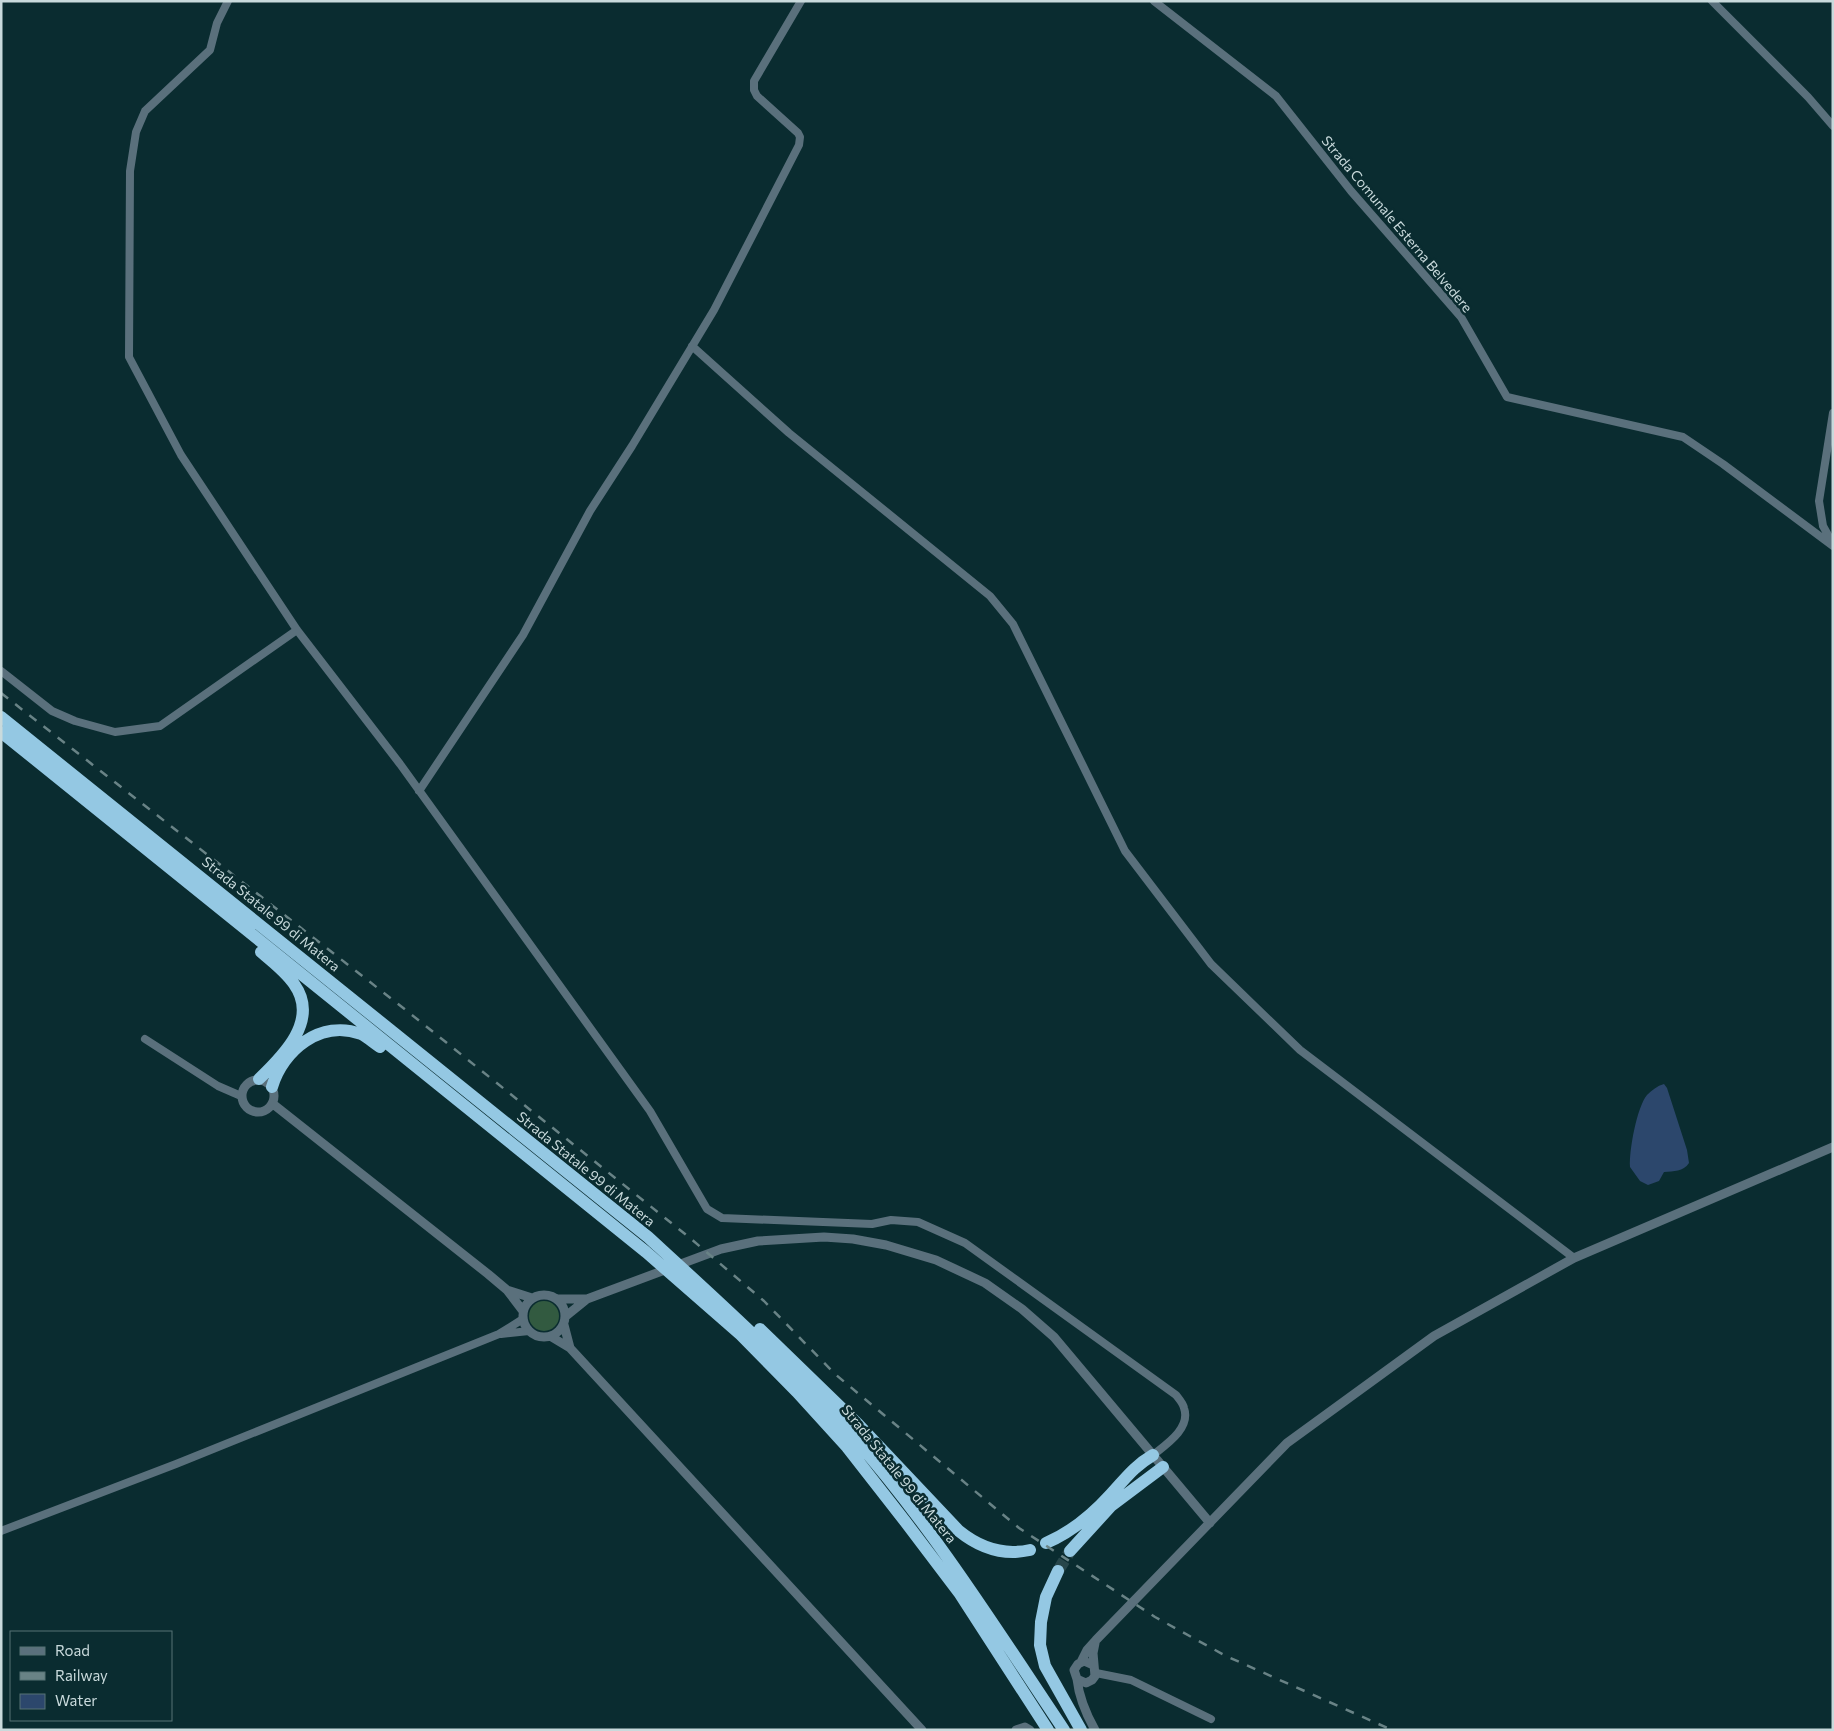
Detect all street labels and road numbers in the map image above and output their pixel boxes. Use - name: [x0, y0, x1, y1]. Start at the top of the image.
- street label: Strada Comunale Esterna Belvedere: [1318, 132, 1476, 315]
- street label: Strada Statale 99 di Matera: [199, 853, 344, 975]
- street label: Strada Statale 99 di Matera: [514, 1108, 659, 1230]
- street label: Strada Statale 99 di Matera: [838, 1401, 960, 1546]

